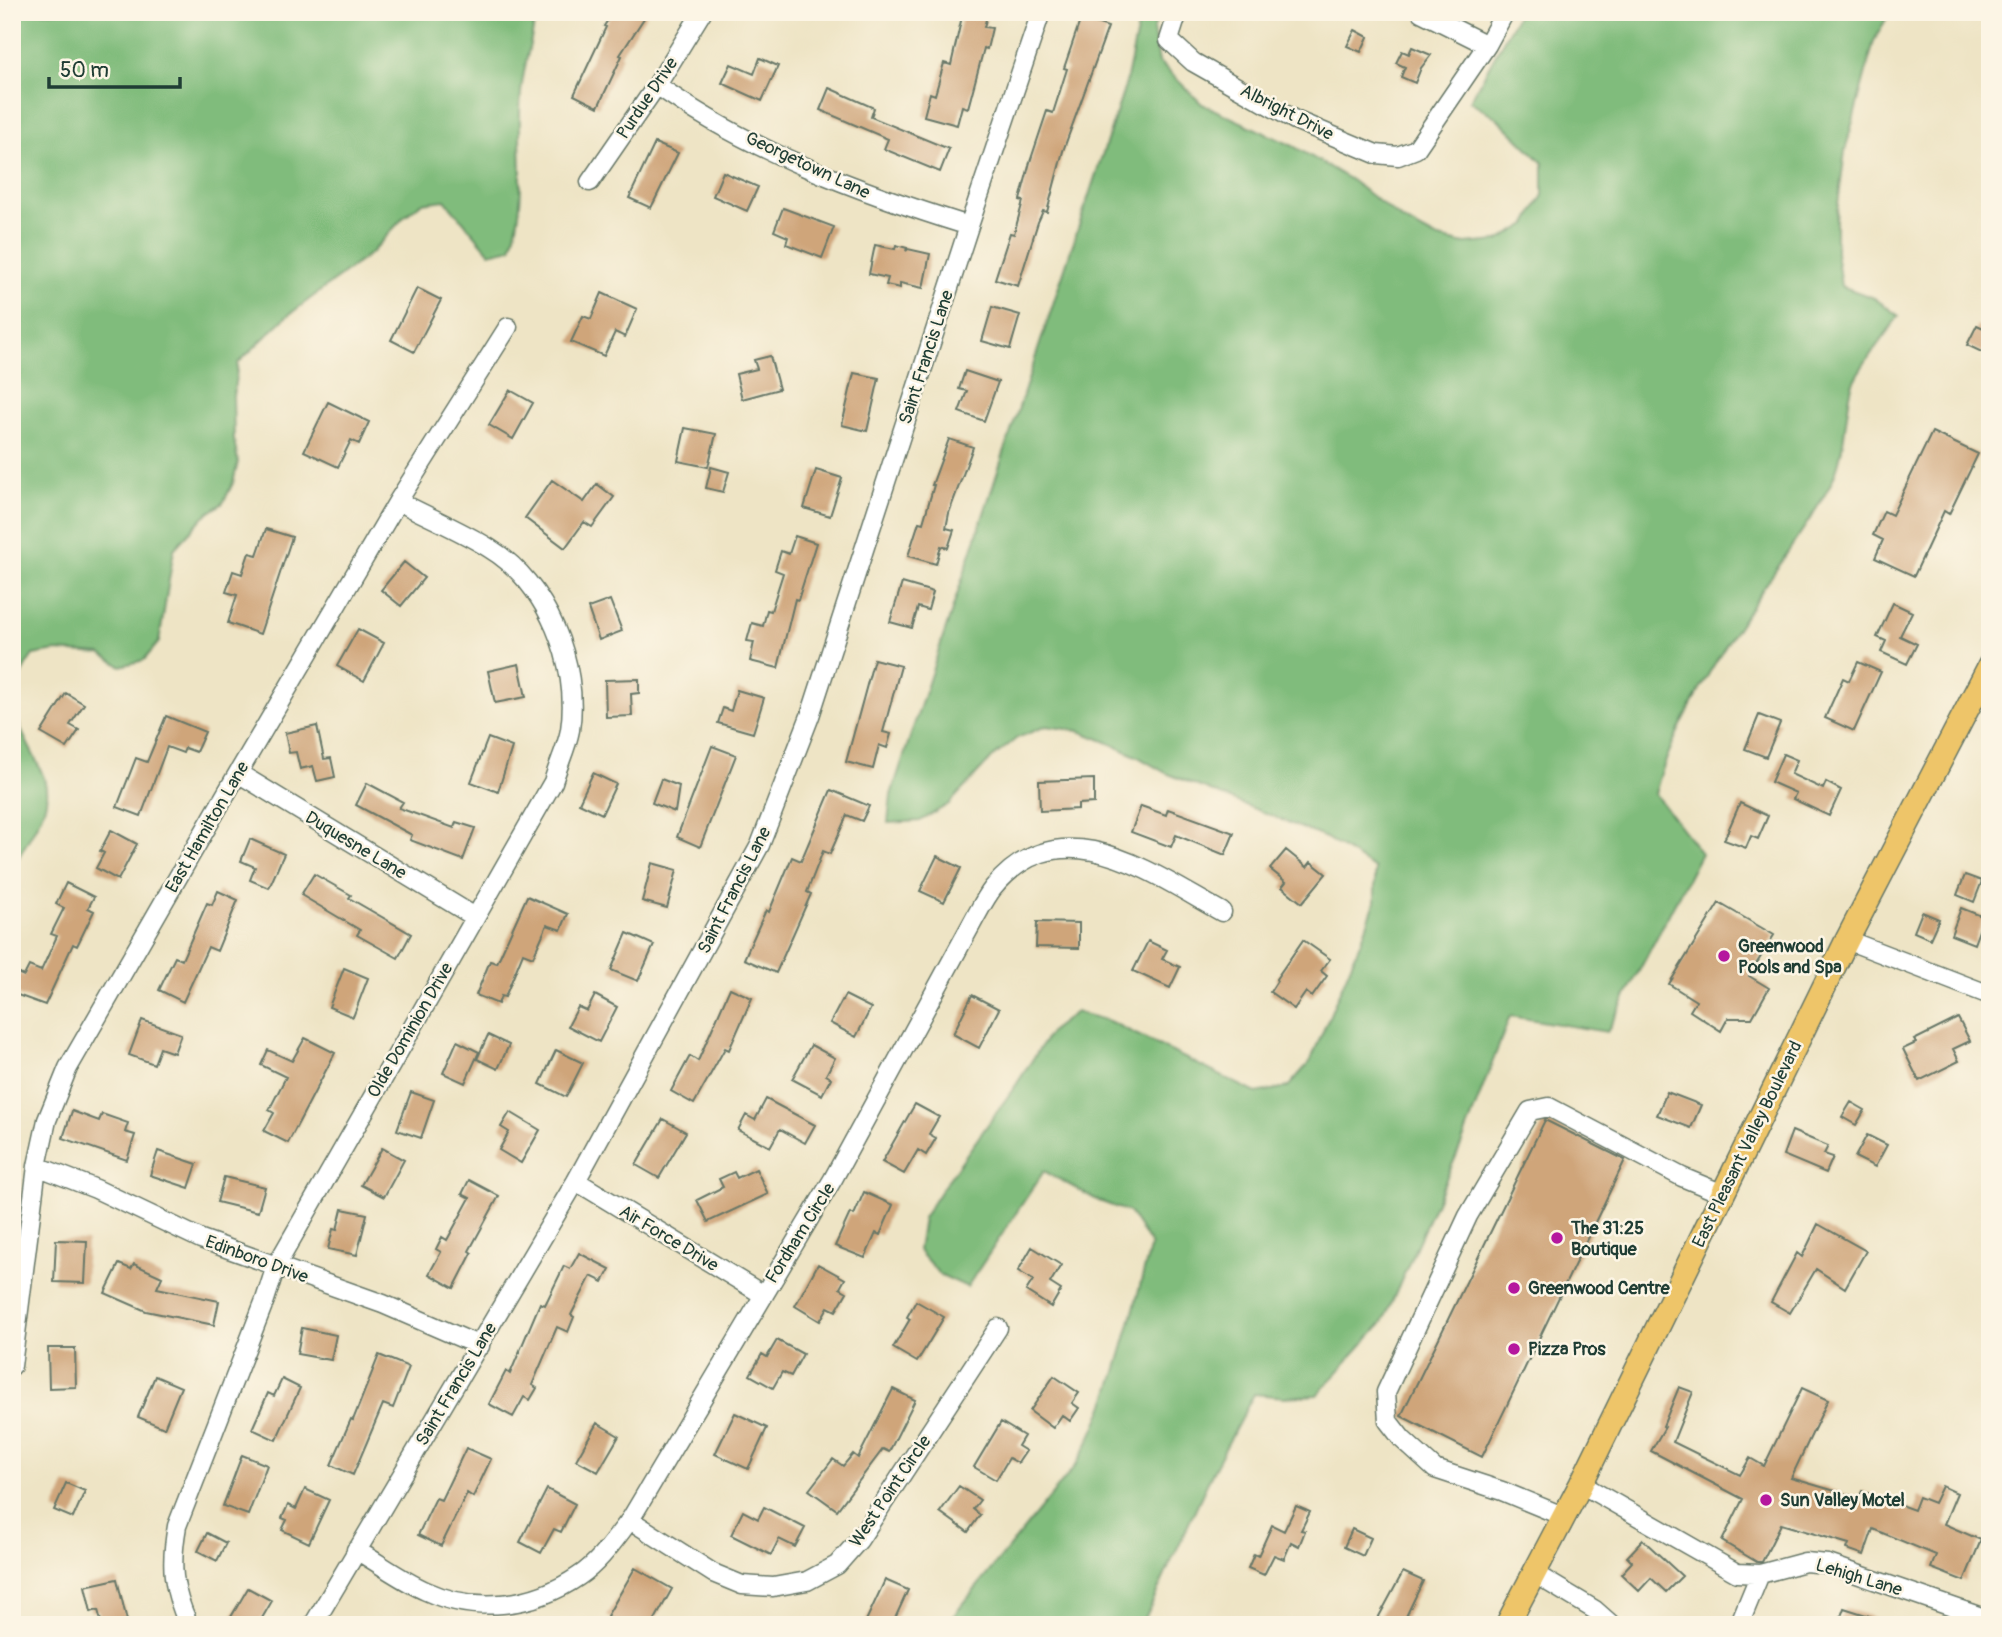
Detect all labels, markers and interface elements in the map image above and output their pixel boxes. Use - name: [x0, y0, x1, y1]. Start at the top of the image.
- scale bar: [49, 46, 180, 90]
- street label: Purdue Drive: [612, 53, 683, 144]
- text: 50 m: [60, 57, 109, 84]
- street label: Albright Drive: [1236, 79, 1337, 146]
- street label: Georgetown Lane: [742, 127, 874, 204]
- street label: Saint Francis Lane: [894, 287, 959, 427]
- street label: East Hamilton Lane: [160, 757, 254, 897]
- street label: Duquesne Lane: [301, 806, 411, 885]
- street label: Saint Francis Lane: [692, 823, 776, 958]
- place label: Greenwood Pools and Spa: [1738, 935, 1842, 979]
- marker: Greenwood Pools and Spa: [1716, 948, 1732, 964]
- street label: Olde Dominion Drive: [362, 958, 459, 1102]
- street label: East Pleasant Valley Boulevard: [1687, 1037, 1808, 1251]
- street label: Fordham Circle: [760, 1179, 841, 1288]
- street label: Air Force Drive: [615, 1200, 723, 1277]
- place label: The 31:25 Boutique: [1570, 1217, 1644, 1261]
- street label: Edinboro Drive: [202, 1230, 312, 1289]
- marker: The 31:25 Boutique: [1549, 1230, 1565, 1246]
- place label: Greenwood Centre: [1528, 1277, 1671, 1300]
- marker: Greenwood Centre: [1506, 1280, 1522, 1296]
- street label: Saint Francis Lane: [411, 1318, 502, 1450]
- place label: Pizza Pros: [1528, 1338, 1606, 1361]
- marker: Pizza Pros: [1506, 1341, 1522, 1357]
- street label: West Point Circle: [844, 1431, 936, 1552]
- place label: Sun Valley Motel: [1780, 1489, 1905, 1512]
- marker: Sun Valley Motel: [1758, 1492, 1774, 1508]
- street label: Lehigh Lane: [1813, 1553, 1905, 1602]

